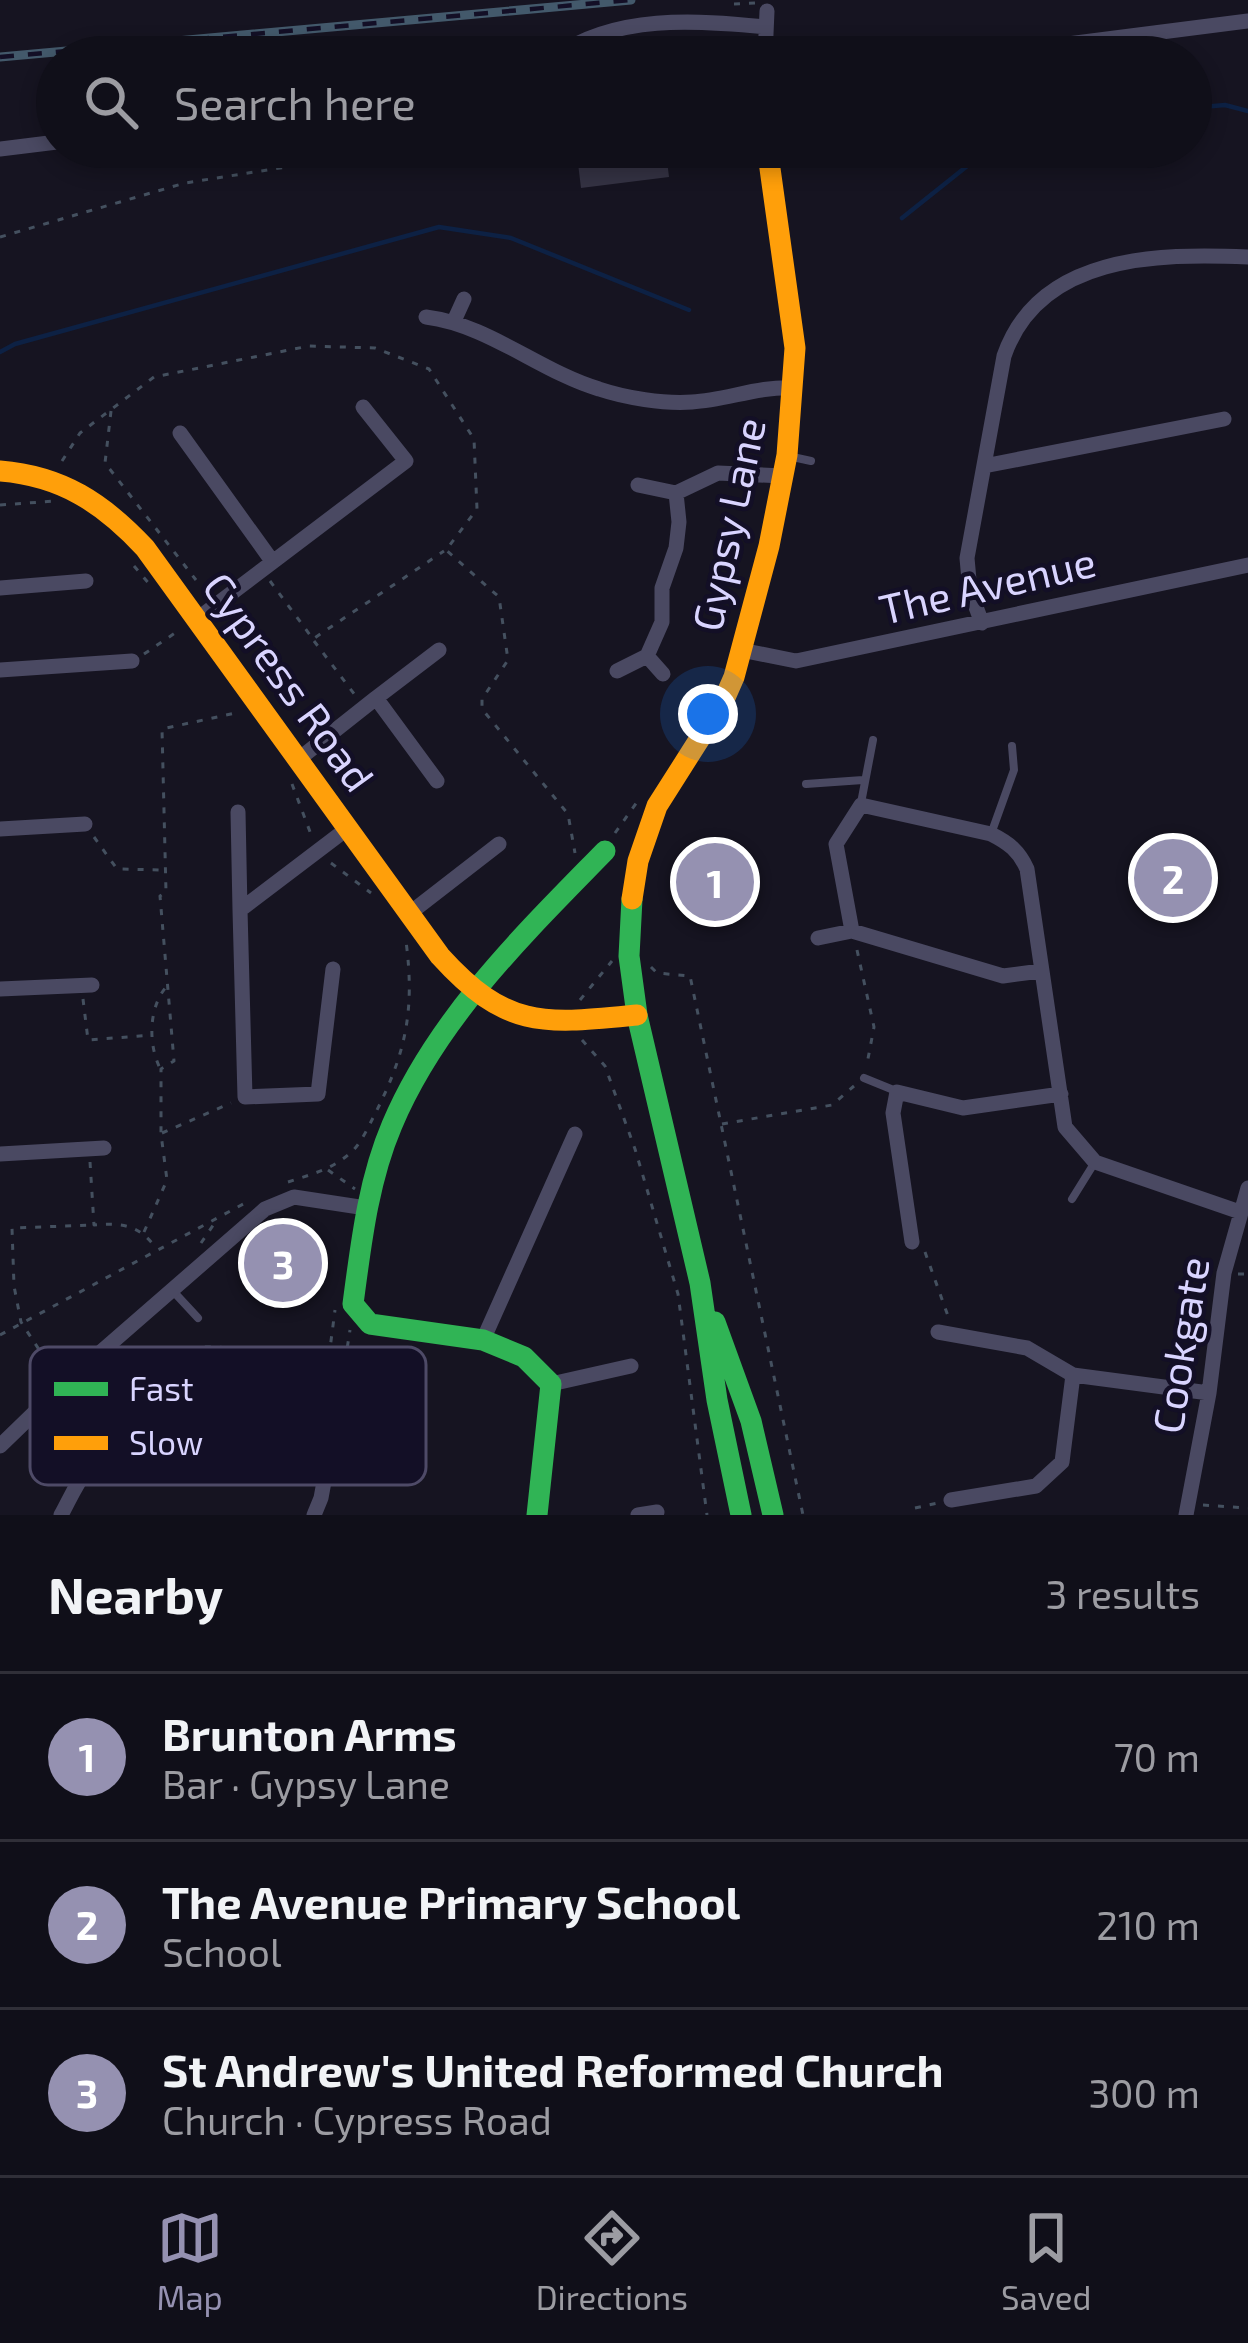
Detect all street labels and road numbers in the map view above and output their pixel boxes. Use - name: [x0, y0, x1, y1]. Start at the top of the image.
- street label: Gypsy Lane: [680, 413, 774, 635]
- street label: The Avenue: [874, 535, 1100, 633]
- street label: Cypress Road: [194, 562, 386, 800]
- street label: Cookgate: [1140, 1253, 1218, 1437]

